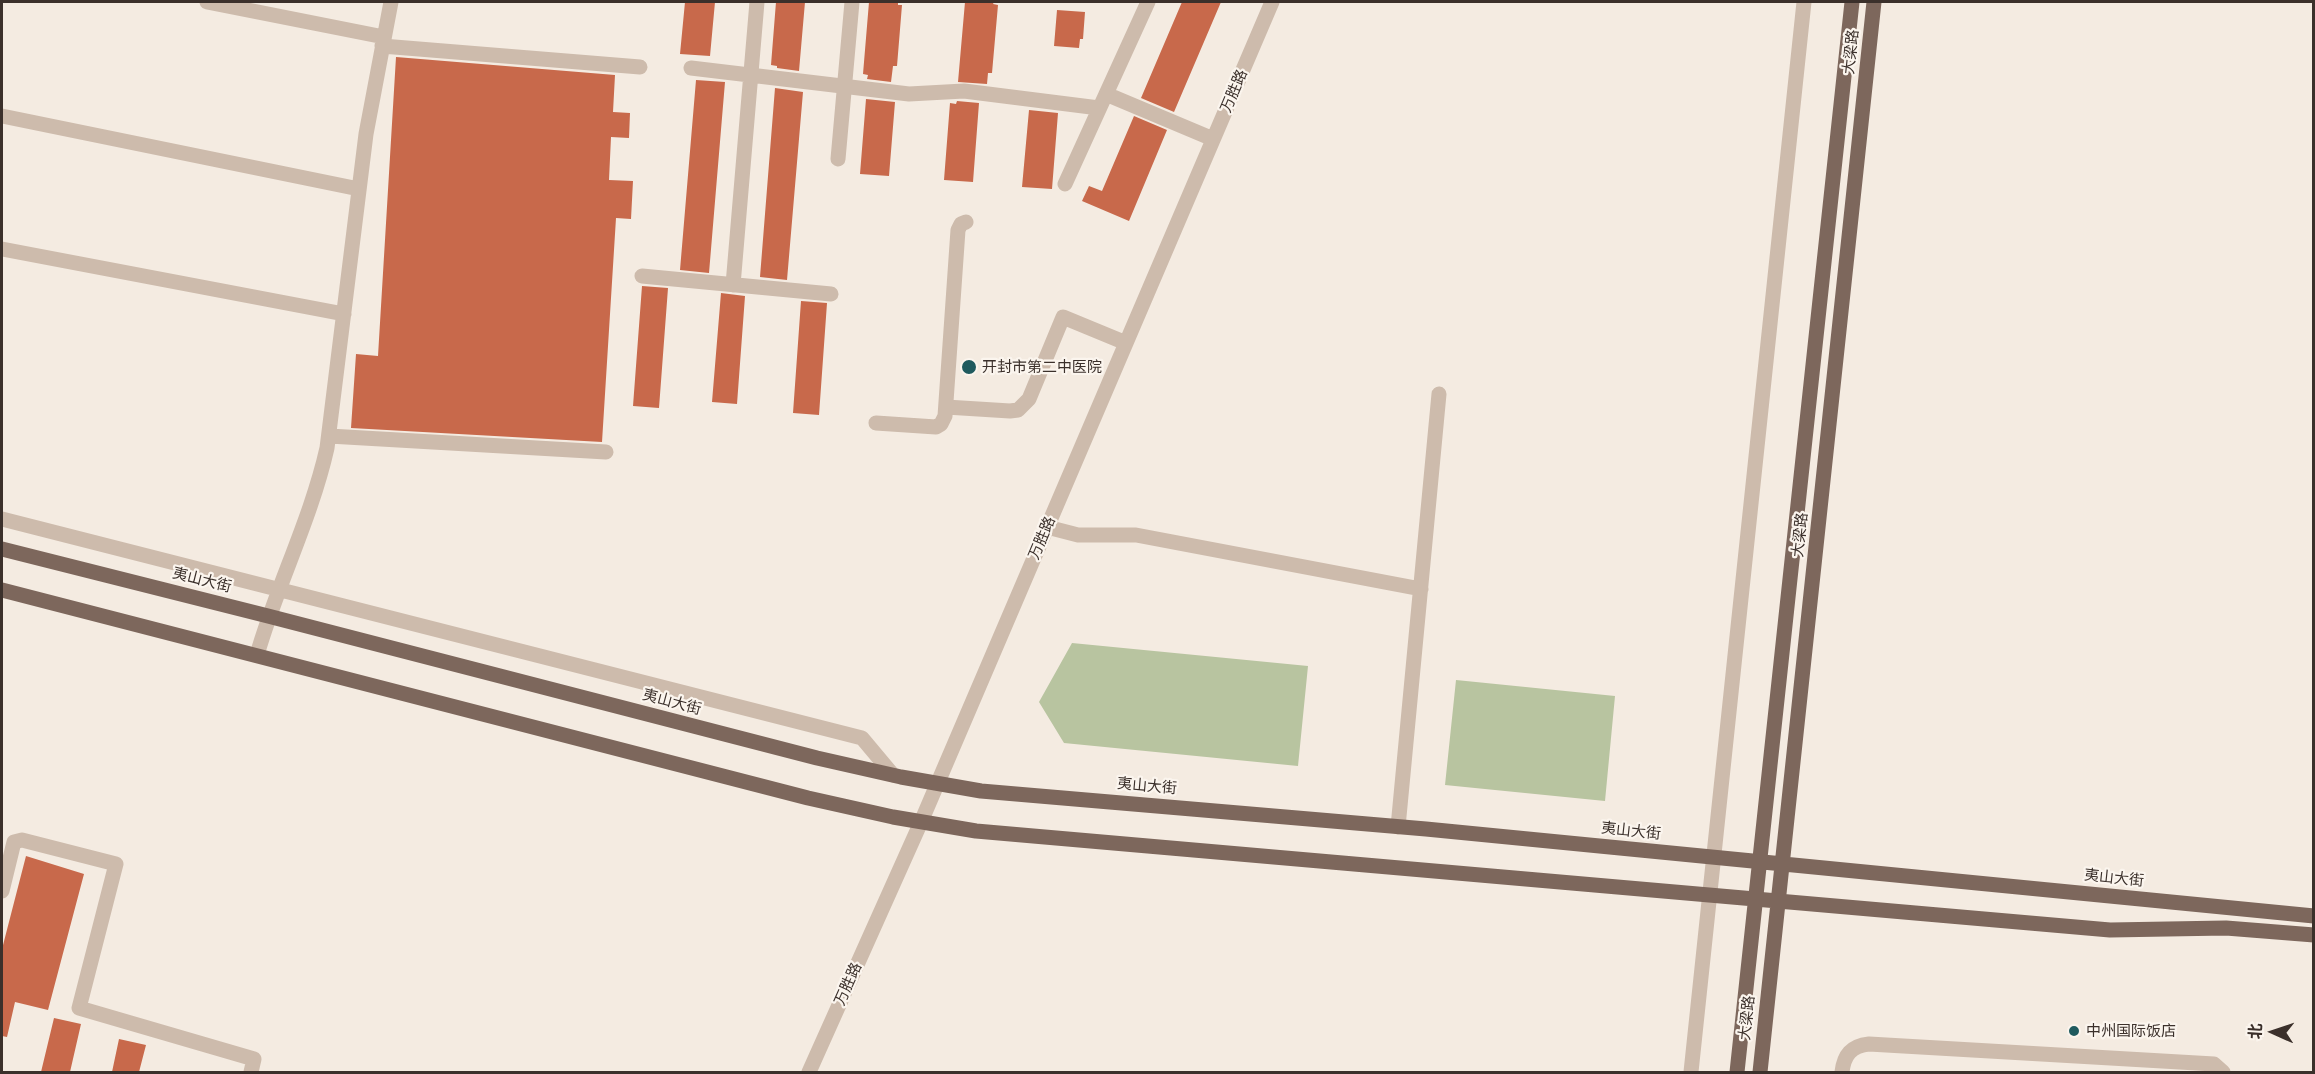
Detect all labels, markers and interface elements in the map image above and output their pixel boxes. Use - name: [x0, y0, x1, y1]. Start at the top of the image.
- street label: 大梁路: [1840, 29, 1862, 75]
- street label: 万胜路: [1217, 67, 1251, 115]
- marker: 开封市第二中医院: [960, 358, 978, 376]
- place label: 开封市第二中医院: [982, 358, 1102, 376]
- street label: 大梁路: [1789, 512, 1811, 558]
- street label: 万胜路: [1025, 514, 1059, 562]
- street label: 夷山大街: [171, 564, 233, 596]
- street label: 夷山大街: [641, 686, 703, 718]
- street label: 夷山大街: [1116, 774, 1178, 798]
- street label: 夷山大街: [1600, 819, 1662, 843]
- street label: 夷山大街: [2083, 866, 2145, 890]
- street label: 万胜路: [831, 960, 865, 1008]
- street label: 大梁路: [1736, 995, 1758, 1041]
- north arrow: [2243, 1002, 2303, 1062]
- place label: 中州国际饭店: [2086, 1022, 2176, 1040]
- text: 北: [2245, 1023, 2265, 1040]
- marker: 中州国际饭店: [2067, 1024, 2081, 1038]

